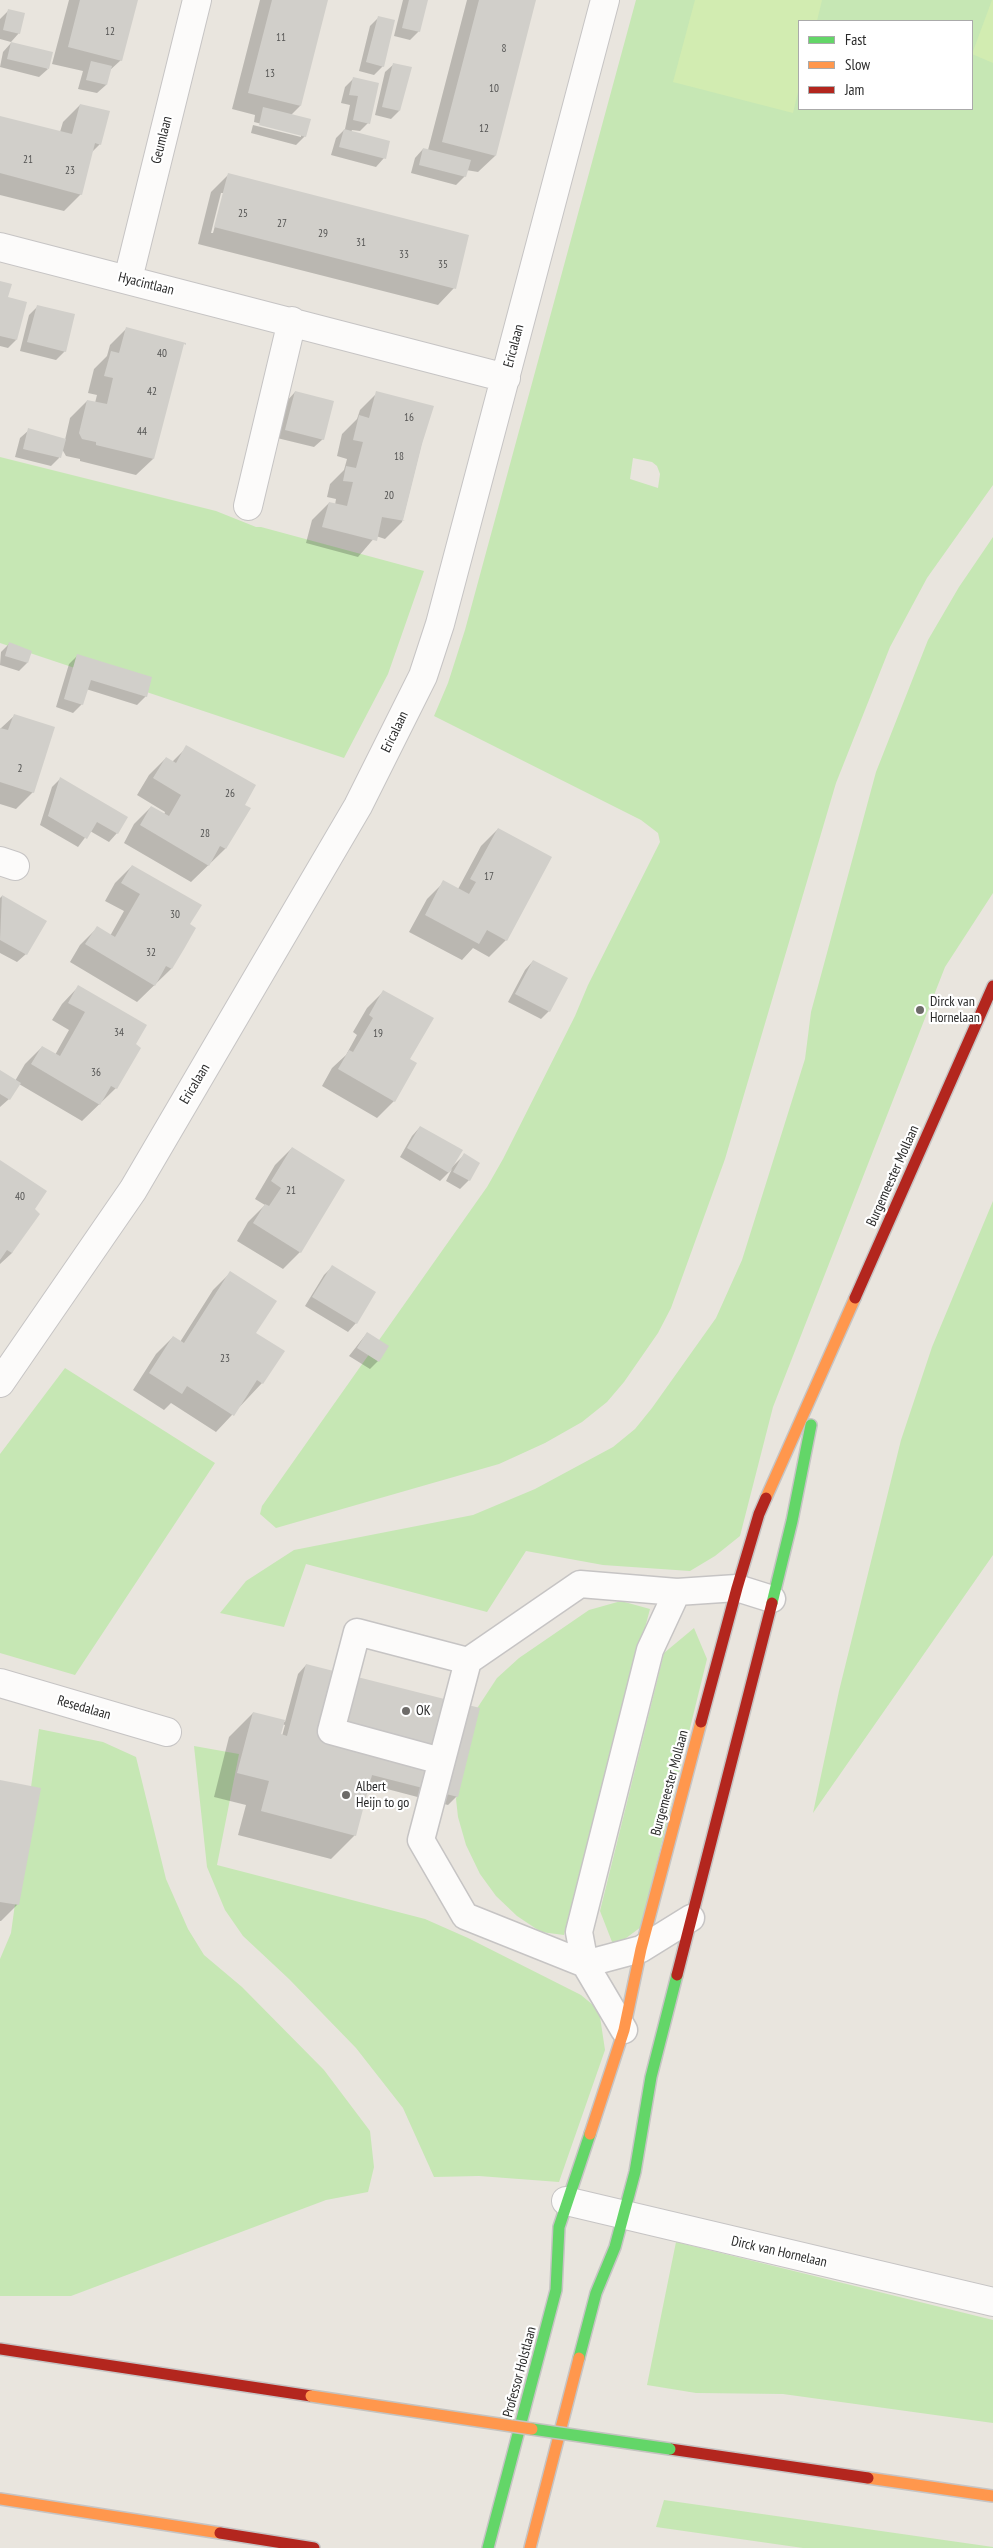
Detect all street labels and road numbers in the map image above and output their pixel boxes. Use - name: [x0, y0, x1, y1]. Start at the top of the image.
- street label: Geumlaan: [148, 114, 176, 166]
- street label: Hyacintlaan: [116, 269, 176, 299]
- street label: Ericalaan: [500, 323, 528, 369]
- street label: Ericalaan: [378, 709, 412, 755]
- street label: Ericalaan: [176, 1061, 214, 1107]
- street label: Burgemeester Mollaan: [863, 1123, 923, 1229]
- street label: Resedalaan: [55, 1692, 113, 1724]
- street label: Burgemeester Mollaan: [648, 1728, 692, 1838]
- street label: Dirck van Hornelaan: [730, 2233, 828, 2271]
- street label: Professor Holstlaan: [500, 2325, 540, 2419]

